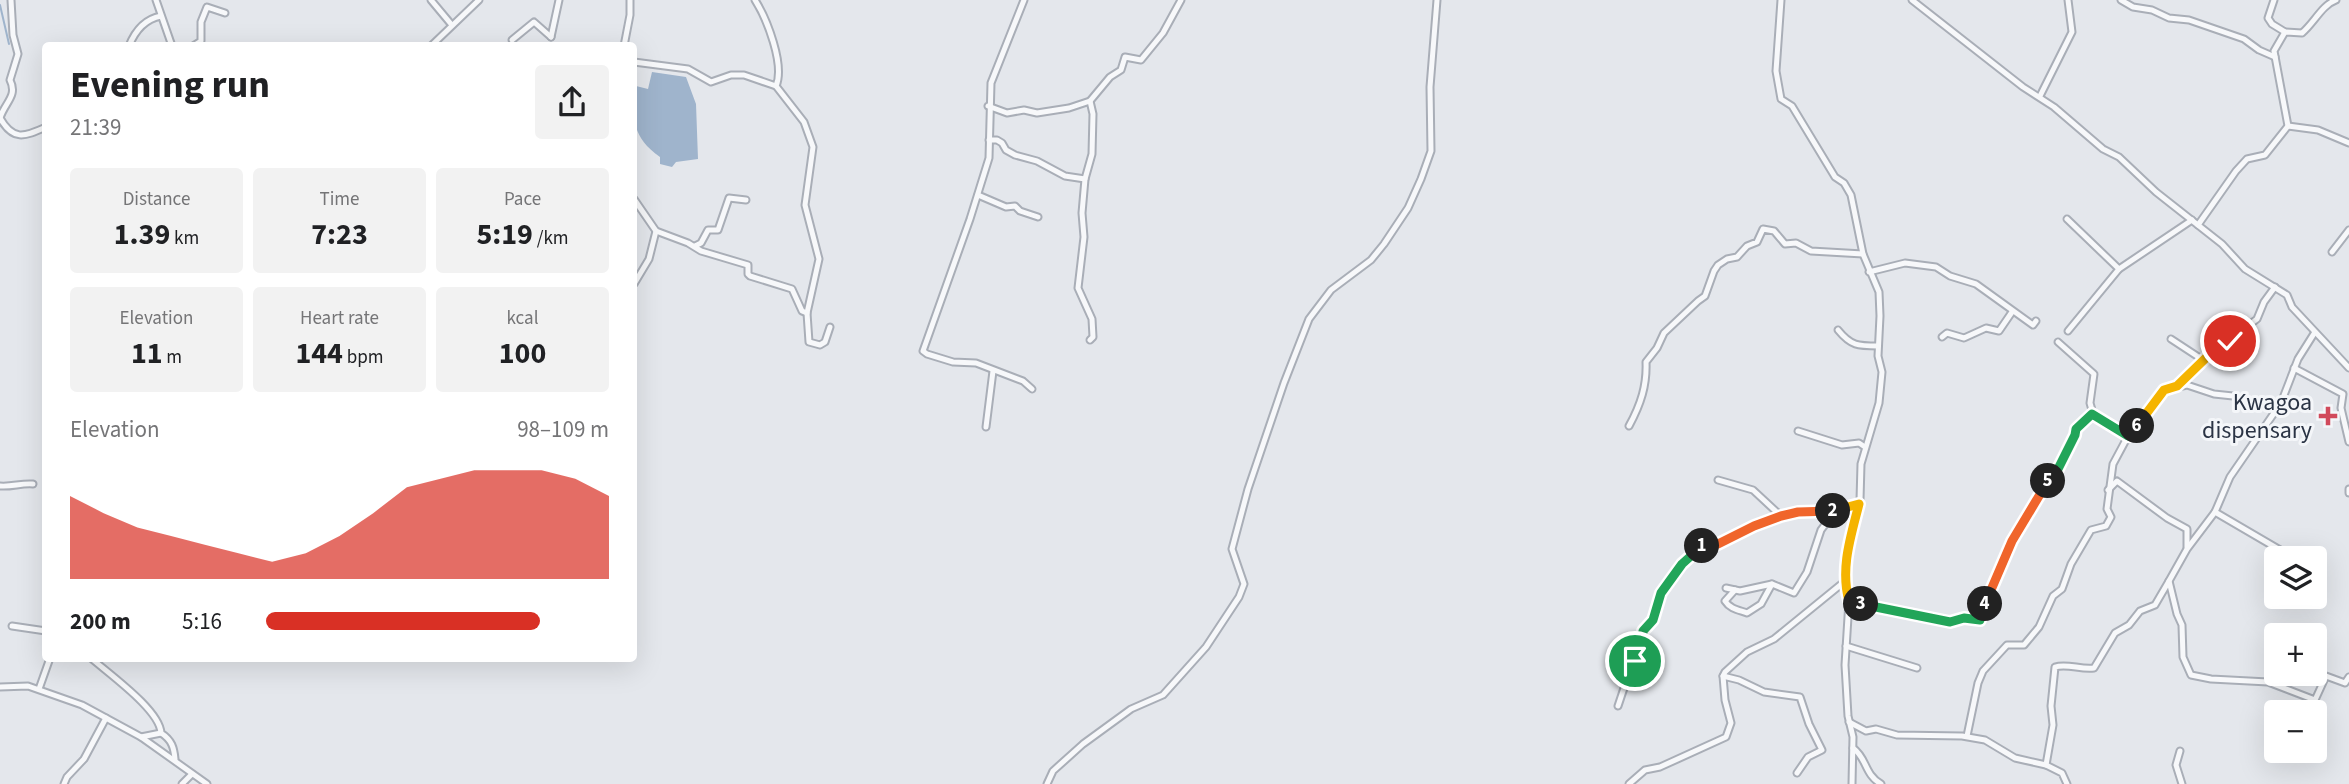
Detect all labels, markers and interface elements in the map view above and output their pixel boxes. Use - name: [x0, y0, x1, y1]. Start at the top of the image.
- text: Evening run: [70, 58, 270, 112]
- button: share: [535, 65, 609, 139]
- text: 21:39: [70, 111, 121, 144]
- text: Distance: [123, 186, 190, 213]
- text: Time: [319, 186, 360, 213]
- text: Pace: [504, 186, 541, 213]
- text: 1.39: [114, 213, 170, 256]
- text: 7:23: [311, 213, 368, 256]
- text: 5:19: [476, 213, 533, 256]
- text: km: [170, 225, 199, 252]
- text: /km: [533, 225, 569, 252]
- text: Elevation: [120, 305, 193, 332]
- text: Heart rate: [300, 305, 379, 332]
- text: kcal: [507, 305, 538, 332]
- pin: [2200, 311, 2260, 371]
- icon: check: [2211, 322, 2249, 360]
- text: 11: [131, 332, 163, 375]
- text: 144: [295, 332, 343, 375]
- text: 100: [499, 332, 546, 375]
- text: m: [163, 344, 182, 371]
- text: bpm: [343, 344, 384, 371]
- place label: Kwagoa dispensary: [2202, 385, 2312, 448]
- marker: Kwagoa dispensary: [2318, 406, 2338, 426]
- pin: 6: [2120, 408, 2154, 444]
- text: 6: [2131, 412, 2142, 439]
- text: Elevation: [70, 413, 160, 446]
- text: 98–109 m: [517, 413, 609, 446]
- pin: 5: [2030, 463, 2066, 498]
- text: 5: [2042, 467, 2053, 494]
- pin: 2: [1815, 494, 1850, 528]
- text: 2: [1827, 497, 1838, 524]
- pin: 1: [1684, 528, 1720, 564]
- text: 1: [1696, 532, 1707, 559]
- map controls: [2264, 546, 2327, 763]
- button: layers: [2264, 546, 2327, 609]
- pin: 3: [1843, 586, 1878, 622]
- pin: 4: [1968, 586, 2002, 622]
- text: 3: [1855, 590, 1866, 617]
- text: 4: [1979, 590, 1990, 617]
- text: 200 m: [70, 605, 131, 638]
- text: 5:16: [182, 605, 222, 638]
- button: +: [2264, 623, 2327, 686]
- pin: [1605, 631, 1665, 691]
- icon: arrive: [1616, 642, 1654, 680]
- button: −: [2264, 700, 2327, 763]

